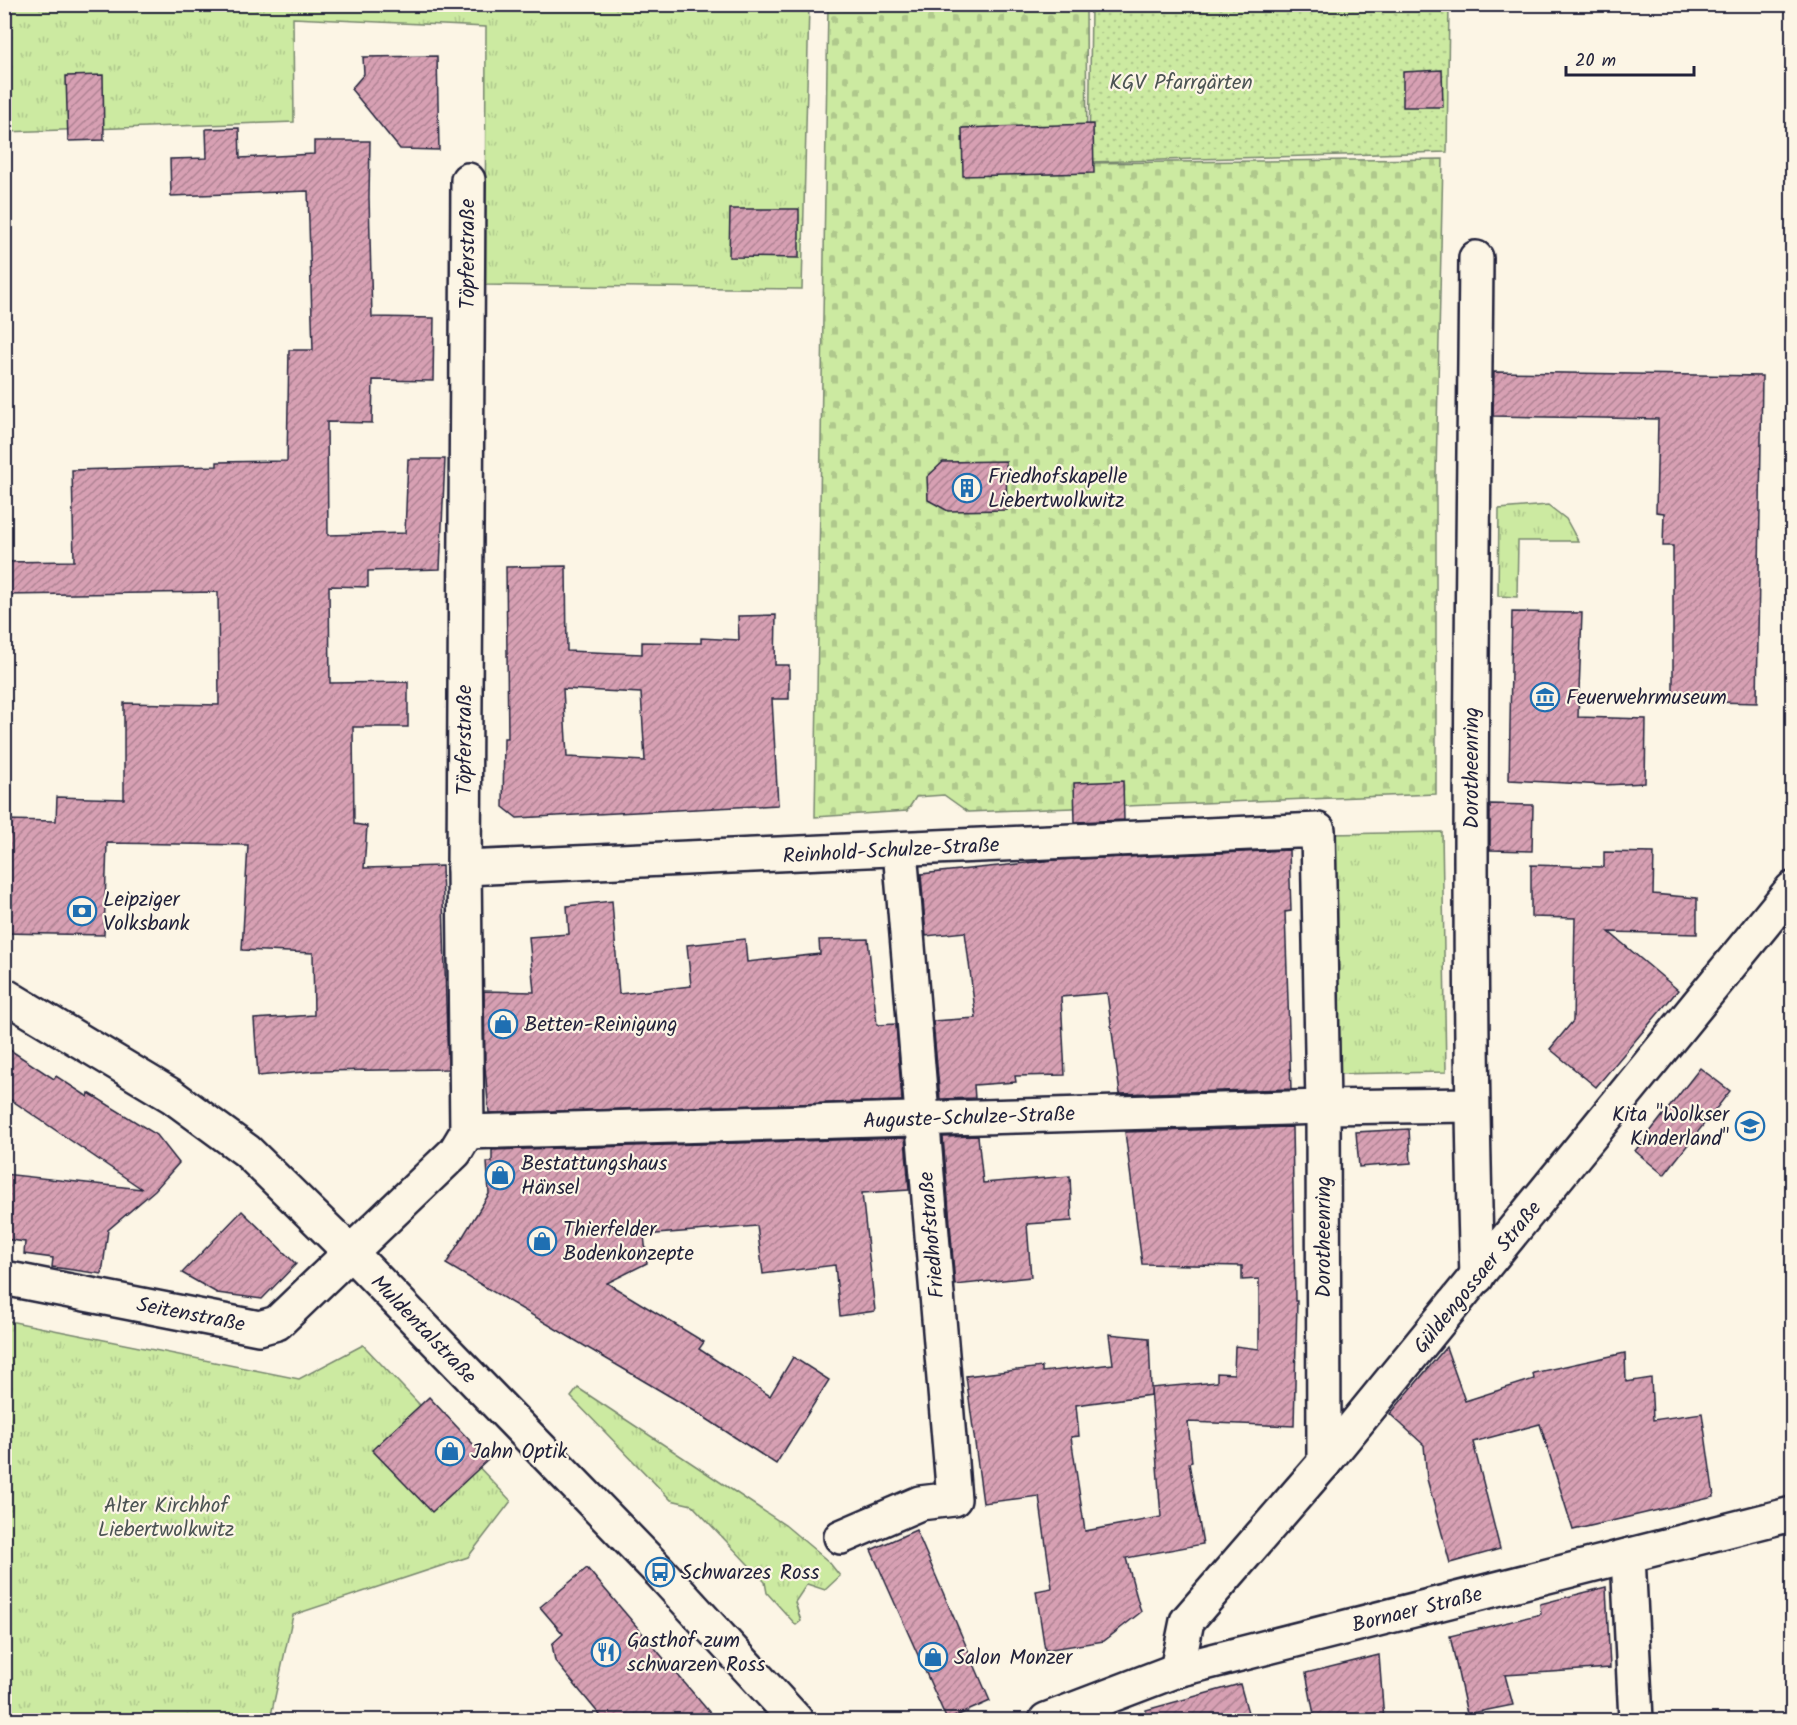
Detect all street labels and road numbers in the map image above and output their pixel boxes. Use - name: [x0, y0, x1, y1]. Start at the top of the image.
- street label: Töpferstraße: [452, 198, 485, 309]
- street label: Töpferstraße: [449, 684, 482, 795]
- street label: Dorotheenring: [1456, 707, 1489, 829]
- street label: Reinhold-Schulze-Straße: [782, 829, 1001, 874]
- street label: Auguste-Schulze-Straße: [862, 1098, 1076, 1139]
- street label: Friedhofstraße: [910, 1170, 954, 1300]
- street label: Dorotheenring: [1308, 1176, 1341, 1298]
- street label: Güldengossaer Straße: [1406, 1194, 1551, 1362]
- street label: Muldentalstraße: [362, 1268, 484, 1393]
- street label: Seitenstraße: [134, 1289, 248, 1342]
- street label: Bornaer Straße: [1349, 1578, 1487, 1643]

